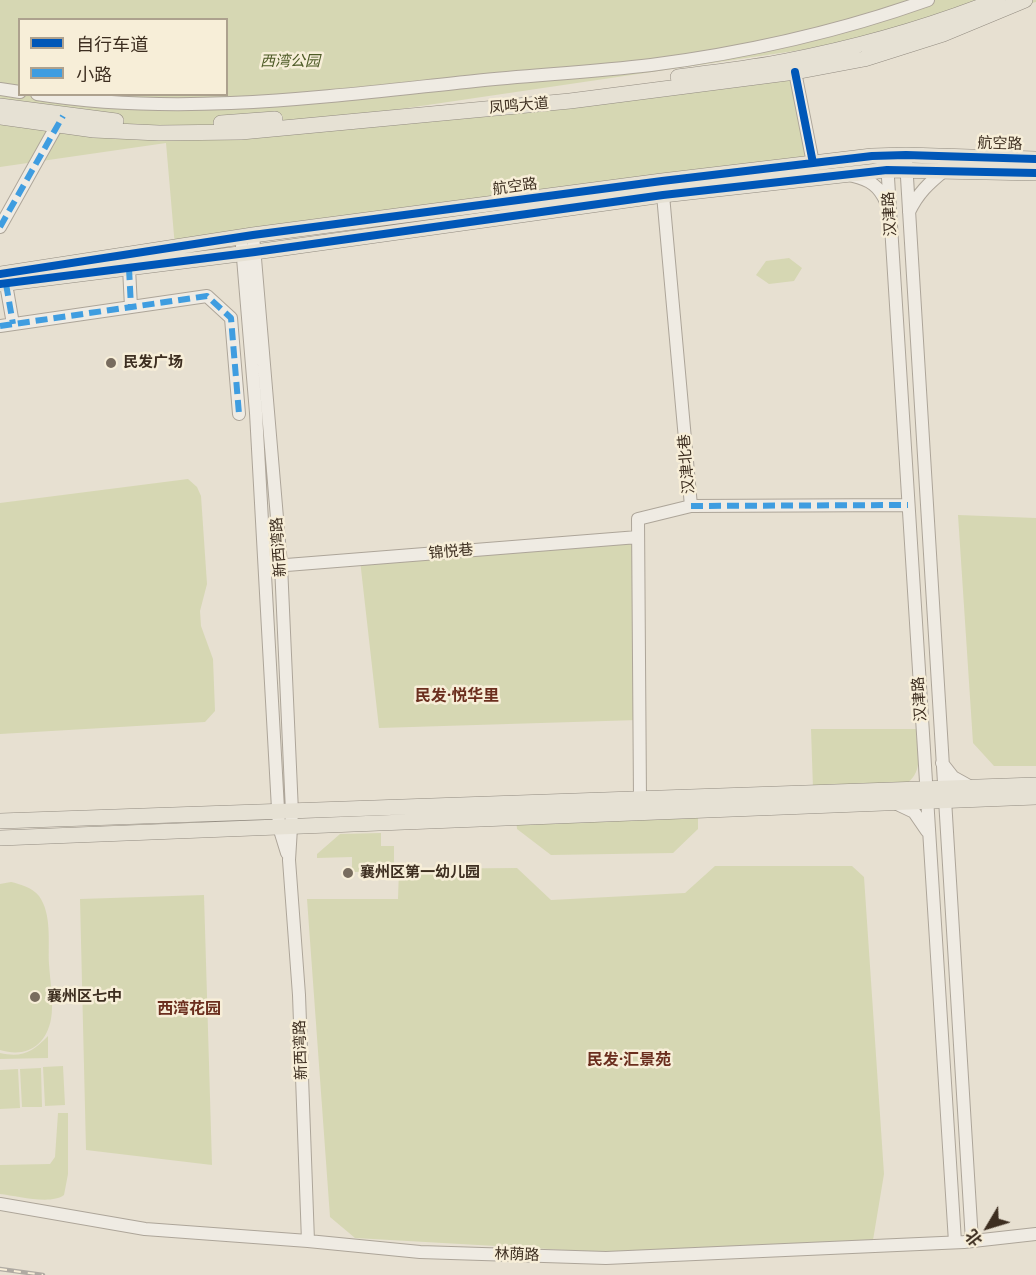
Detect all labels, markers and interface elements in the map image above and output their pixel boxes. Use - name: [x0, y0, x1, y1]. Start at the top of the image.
- legend: [18, 18, 228, 96]
- text: 自行车道: [76, 32, 148, 56]
- park label: 西湾公园: [260, 53, 320, 71]
- text: 小路: [76, 62, 112, 86]
- street label: 凤鸣大道: [488, 94, 550, 118]
- street label: 航空路: [977, 134, 1023, 154]
- street label: 航空路: [491, 175, 539, 199]
- street label: 汉津路: [880, 191, 900, 237]
- place label: 民发广场: [123, 354, 183, 372]
- marker: 民发广场: [104, 356, 118, 370]
- street label: 汉津北巷: [675, 433, 699, 495]
- street label: 新西湾路: [268, 516, 290, 578]
- street label: 锦悦巷: [428, 541, 474, 563]
- street label: 汉津路: [909, 676, 931, 722]
- district label: 民发·悦华里: [415, 686, 499, 706]
- place label: 襄州区第一幼儿园: [360, 864, 480, 882]
- marker: 襄州区第一幼儿园: [341, 866, 355, 880]
- place label: 襄州区七中: [47, 988, 122, 1006]
- marker: 襄州区七中: [28, 990, 42, 1004]
- district label: 西湾花园: [157, 999, 221, 1019]
- street label: 新西湾路: [291, 1020, 311, 1080]
- district label: 民发·汇景苑: [587, 1050, 671, 1070]
- north arrow: [958, 1197, 1018, 1257]
- text: 北: [960, 1225, 987, 1251]
- street label: 林荫路: [494, 1245, 540, 1265]

